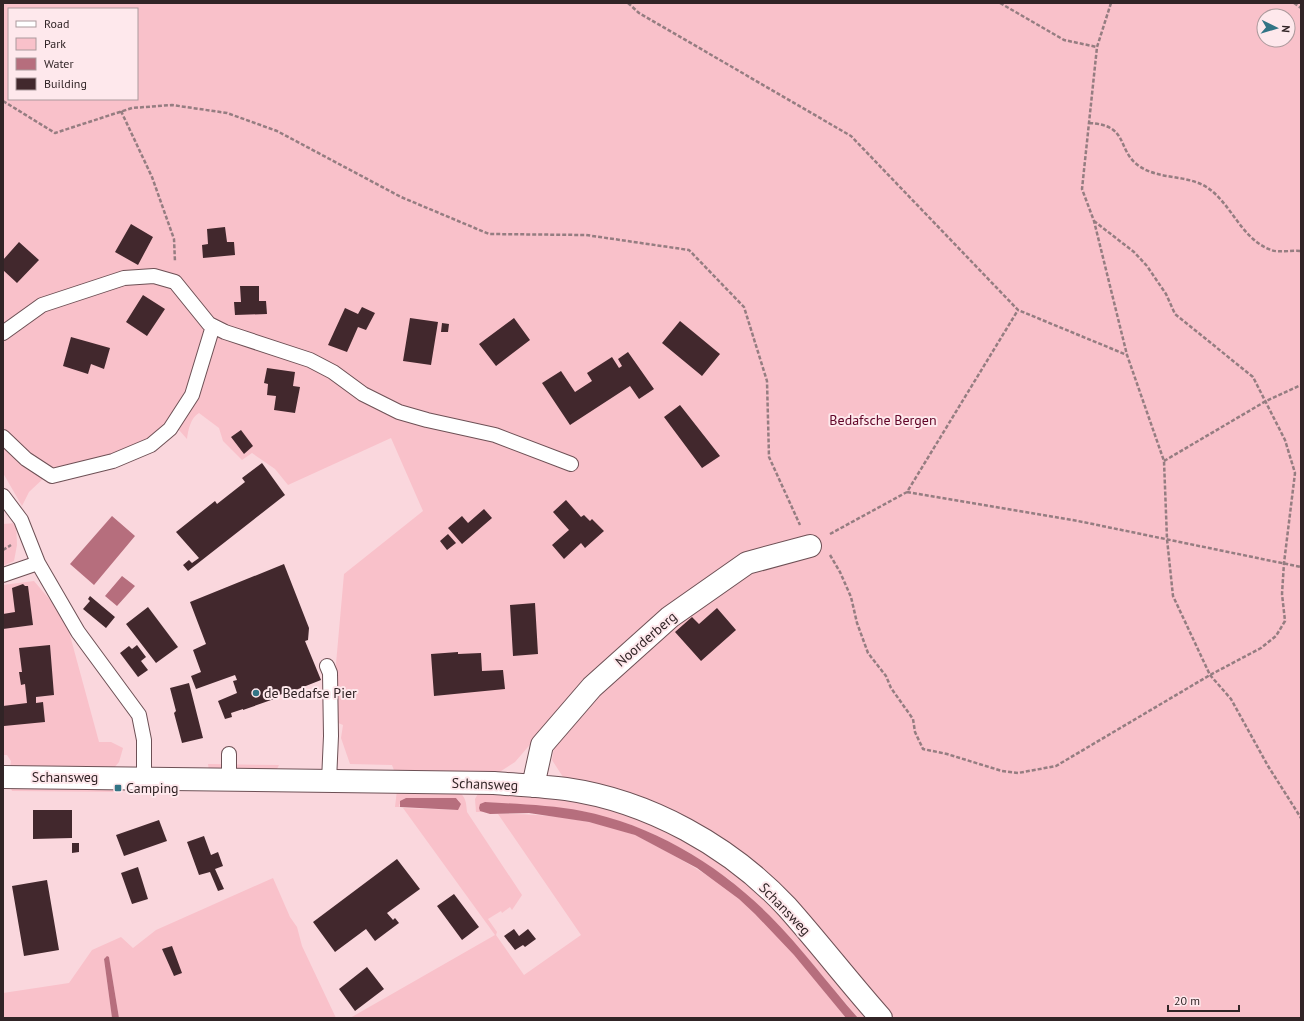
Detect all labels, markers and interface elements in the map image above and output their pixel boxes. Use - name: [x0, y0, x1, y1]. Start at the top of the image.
- legend: [8, 8, 138, 100]
- north arrow: [1256, 8, 1296, 48]
- text: Road: [44, 16, 69, 31]
- text: N: [1279, 25, 1293, 33]
- text: Park: [44, 36, 66, 51]
- text: Water: [44, 56, 74, 71]
- text: Building: [44, 76, 87, 91]
- park label: Bedafsche Bergen: [829, 411, 937, 429]
- street label: Noorderberg: [612, 607, 680, 671]
- place label: de Bedafse Pier: [264, 684, 357, 702]
- marker: de Bedafse Pier: [251, 688, 261, 698]
- street label: Schansweg: [32, 768, 98, 786]
- street label: Schansweg: [451, 774, 519, 794]
- place label: Camping: [126, 779, 179, 797]
- marker: Camping: [113, 783, 123, 793]
- street label: Schansweg: [755, 879, 815, 939]
- scale bar: [1168, 987, 1239, 1013]
- text: 20 m: [1174, 993, 1200, 1008]

